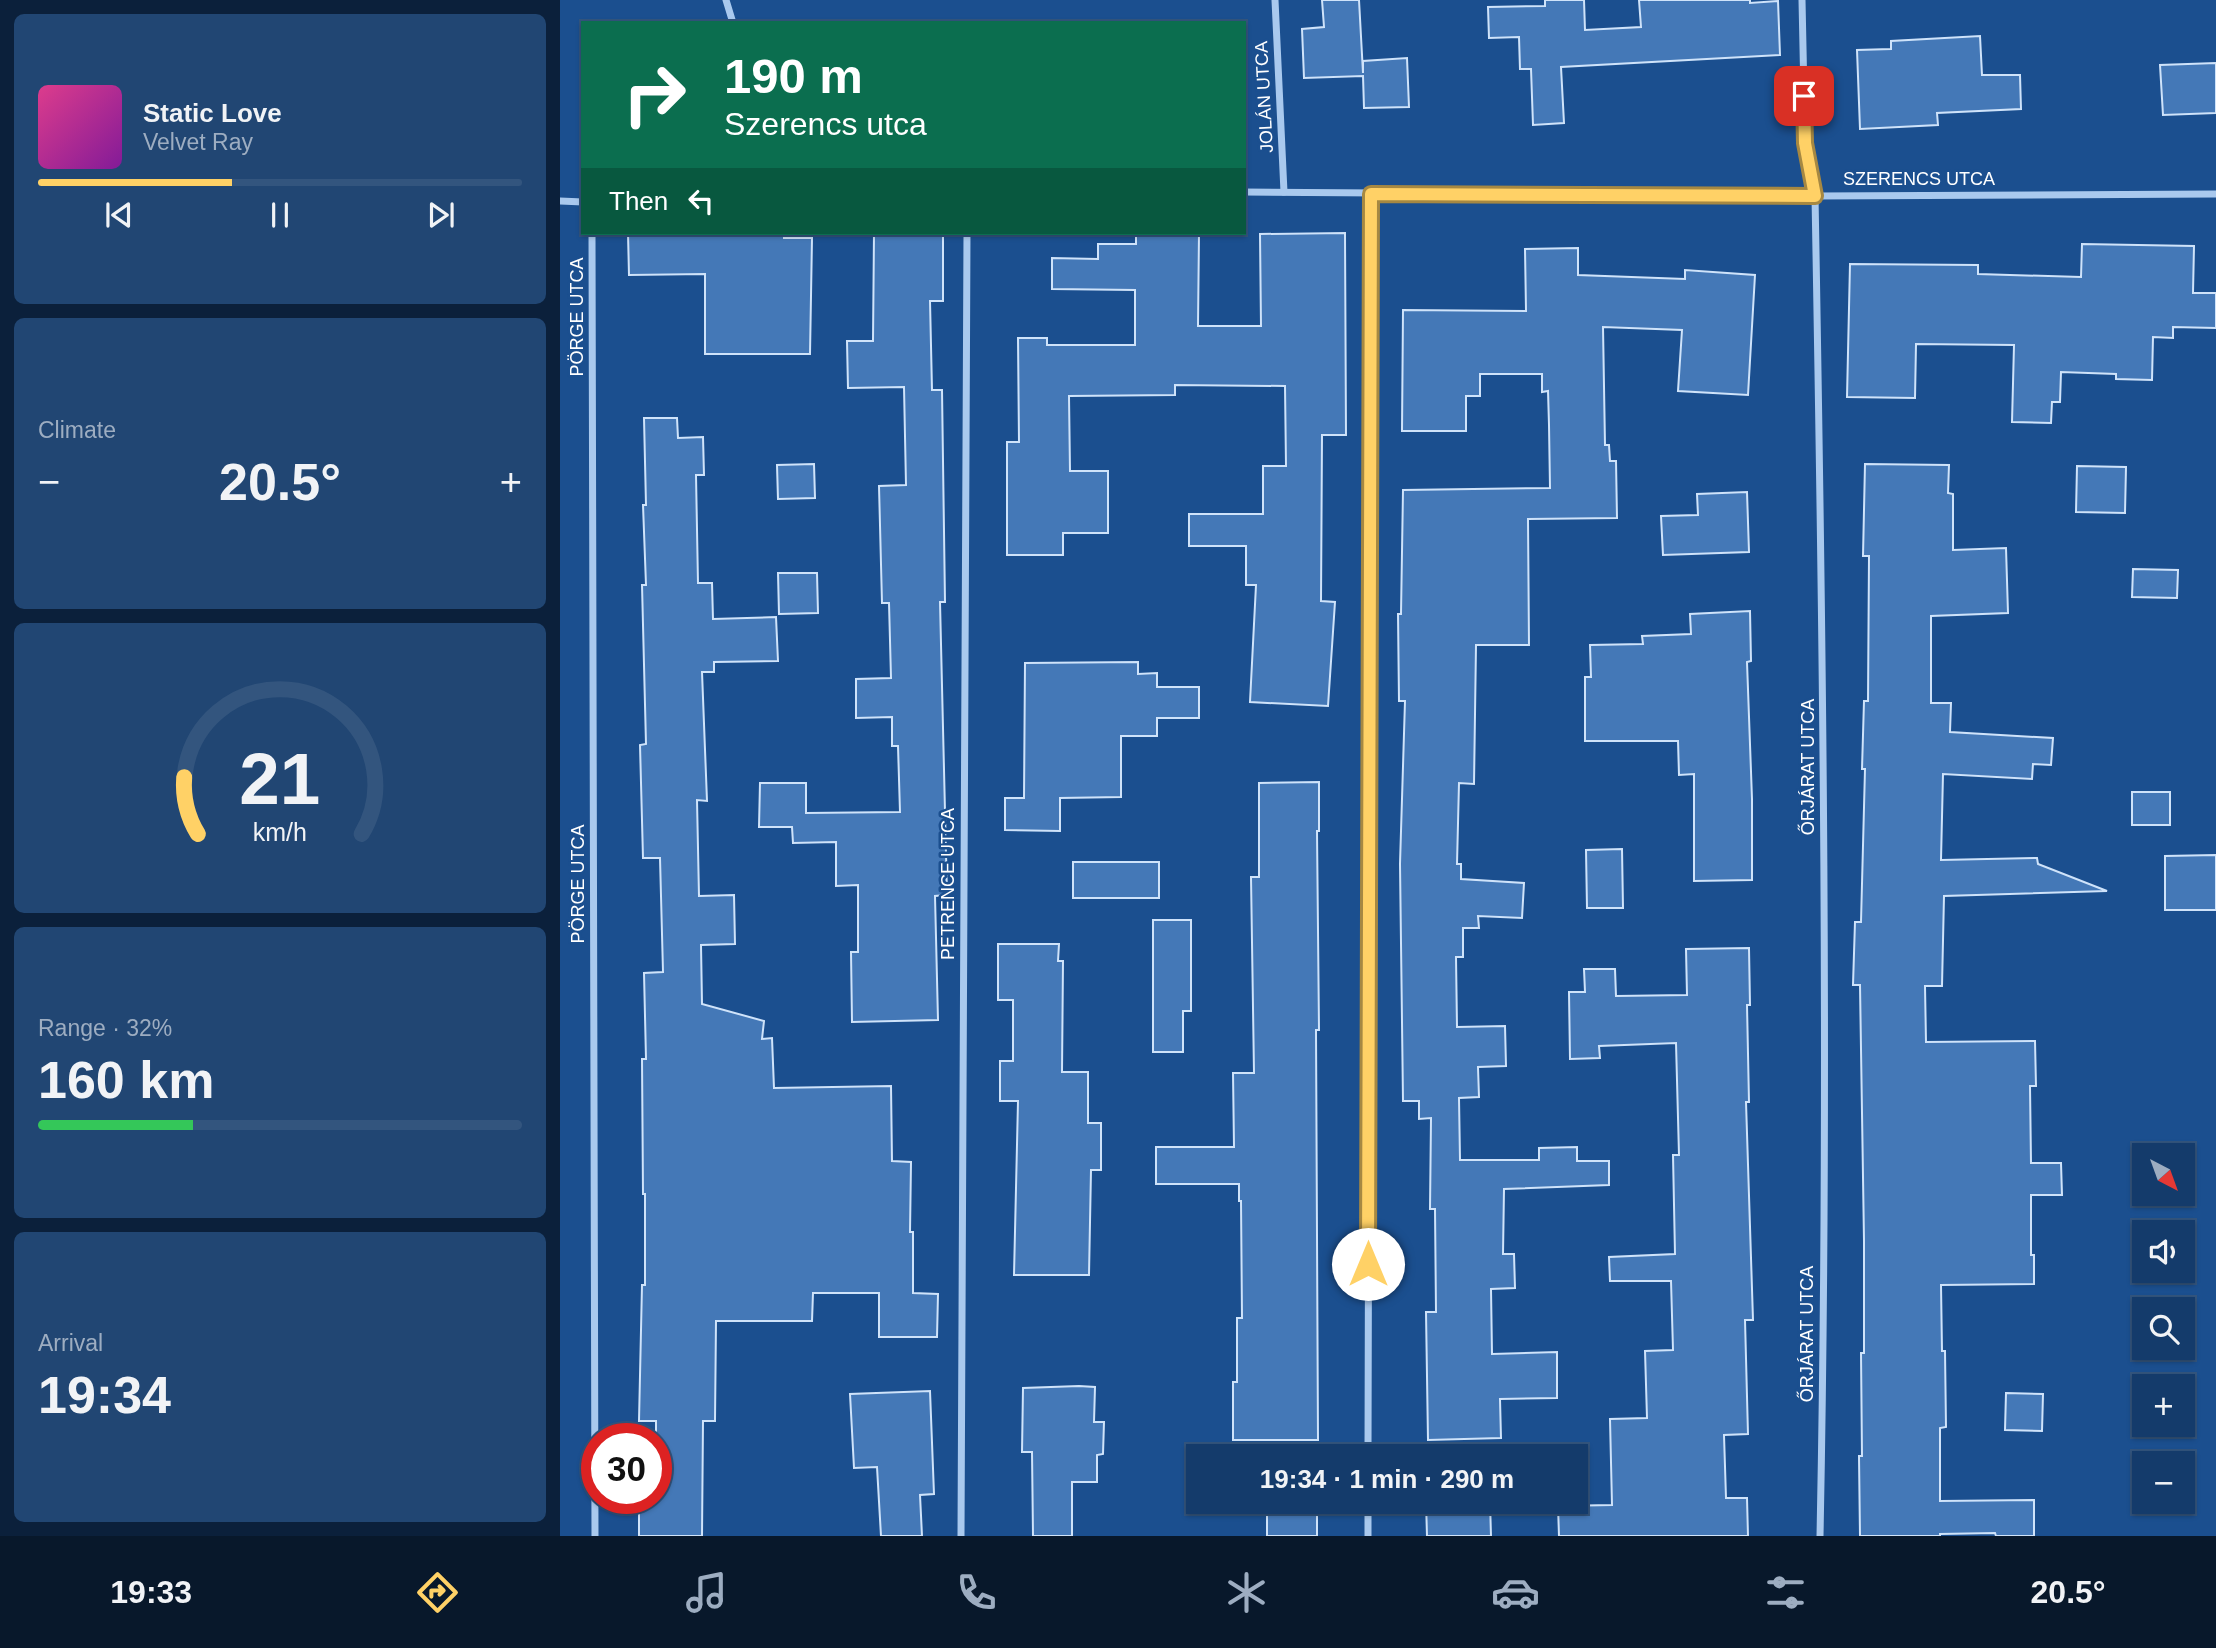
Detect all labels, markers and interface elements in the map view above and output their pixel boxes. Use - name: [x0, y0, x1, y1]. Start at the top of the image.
- street label: JOLÁN UTCA: [1251, 41, 1277, 153]
- icon: right: [609, 49, 700, 140]
- text: 190 m: [724, 49, 863, 103]
- pin: [1774, 66, 1834, 126]
- icon: arrive: [1785, 77, 1823, 115]
- text: Static Love: [143, 98, 282, 128]
- text: Szerencs utca: [724, 106, 927, 142]
- text: Velvet Ray: [143, 129, 253, 155]
- street label: SZERENCS UTCA: [1843, 169, 1995, 189]
- icon: left: [682, 182, 720, 220]
- text: Then: [609, 186, 668, 216]
- icon: previous: [100, 196, 138, 234]
- icon: pause: [261, 196, 299, 234]
- icon: next: [422, 196, 460, 234]
- street label: PÖRGE UTCA: [567, 257, 587, 377]
- text: Climate: [38, 417, 116, 443]
- text: 20.5°: [219, 453, 341, 511]
- text: −: [38, 461, 60, 503]
- text: +: [500, 461, 522, 503]
- street label: ŐRJÁRAT UTCA: [1797, 699, 1818, 835]
- text: 21: [240, 738, 320, 819]
- street label: PETRENCE UTCA: [938, 808, 958, 960]
- text: km/h: [253, 818, 307, 846]
- street label: PÖRGE UTCA: [568, 824, 588, 944]
- text: Range · 32%: [38, 1015, 172, 1041]
- text: 160 km: [38, 1051, 214, 1109]
- north arrow: [2132, 1143, 2194, 1206]
- map controls: [2132, 1143, 2195, 1514]
- button: sound: [2132, 1220, 2195, 1283]
- position arrow: [1331, 1227, 1405, 1301]
- street label: ŐRJÁRAT UTCA: [1796, 1266, 1817, 1402]
- button: search: [2132, 1297, 2195, 1360]
- text: Arrival: [38, 1330, 103, 1356]
- text: 19:34: [38, 1366, 171, 1424]
- button: +: [2132, 1374, 2195, 1437]
- speed limit sign: 30: [581, 1423, 672, 1514]
- button: −: [2132, 1451, 2195, 1514]
- text: 19:34 · 1 min · 290 m: [1260, 1464, 1514, 1494]
- icon: directions: [413, 1568, 462, 1617]
- icon: music: [682, 1568, 731, 1617]
- icon: phone: [952, 1568, 1001, 1617]
- icon: climate: [1222, 1568, 1271, 1617]
- icon: car: [1491, 1568, 1540, 1617]
- icon: filters: [1761, 1568, 1810, 1617]
- text: 19:33: [110, 1574, 192, 1610]
- text: 20.5°: [2031, 1574, 2106, 1610]

